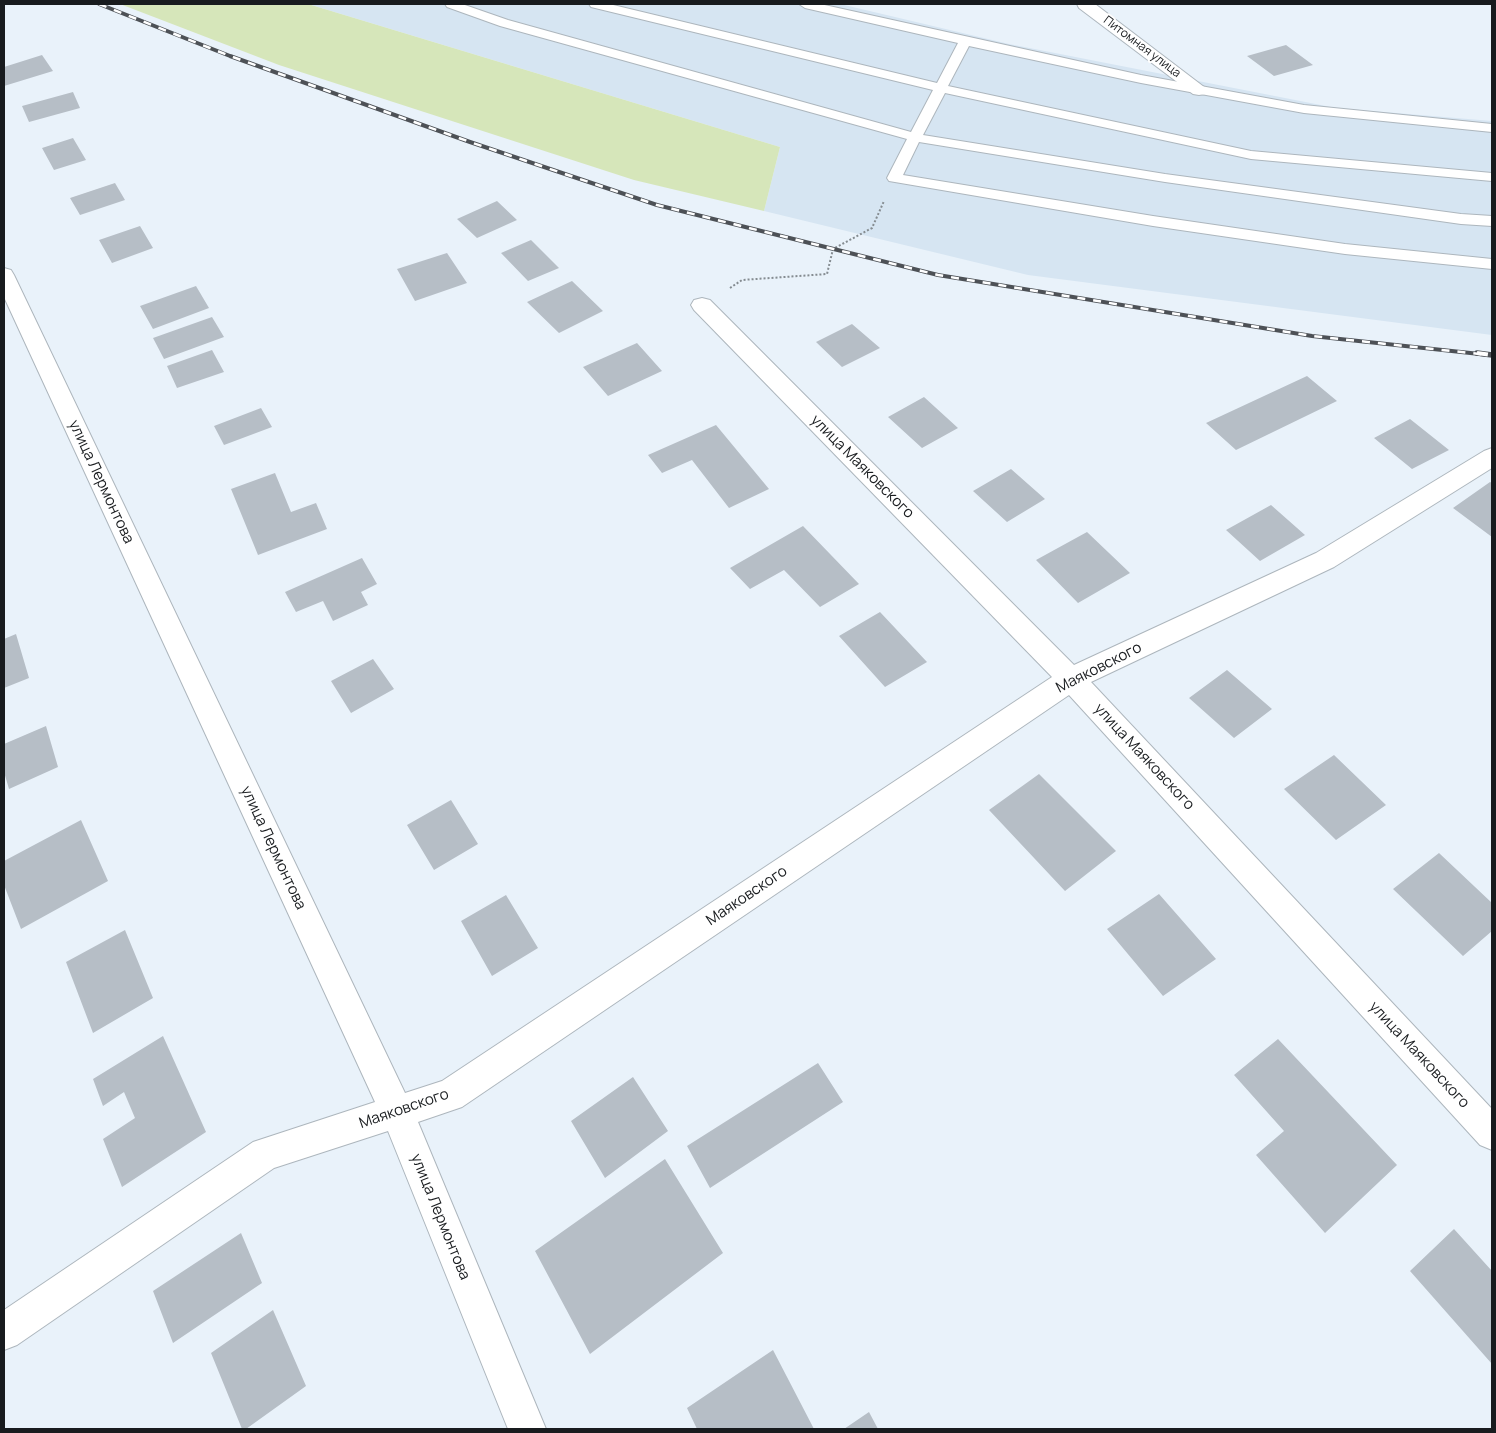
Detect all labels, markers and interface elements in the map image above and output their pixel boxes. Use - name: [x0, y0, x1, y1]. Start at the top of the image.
- street label: Питомная улица: [1100, 13, 1184, 81]
- street label: улица Маяковского: [807, 412, 917, 522]
- street label: улица Лермонтова: [64, 417, 138, 547]
- street label: Маяковского: [1053, 639, 1145, 697]
- street label: улица Маяковского: [1090, 700, 1198, 814]
- street label: улица Лермонтова: [236, 783, 310, 913]
- street label: Маяковского: [703, 862, 791, 930]
- street label: улица Маяковского: [1365, 998, 1473, 1112]
- street label: Маяковского: [357, 1085, 451, 1133]
- street label: улица Лермонтова: [406, 1151, 474, 1283]

